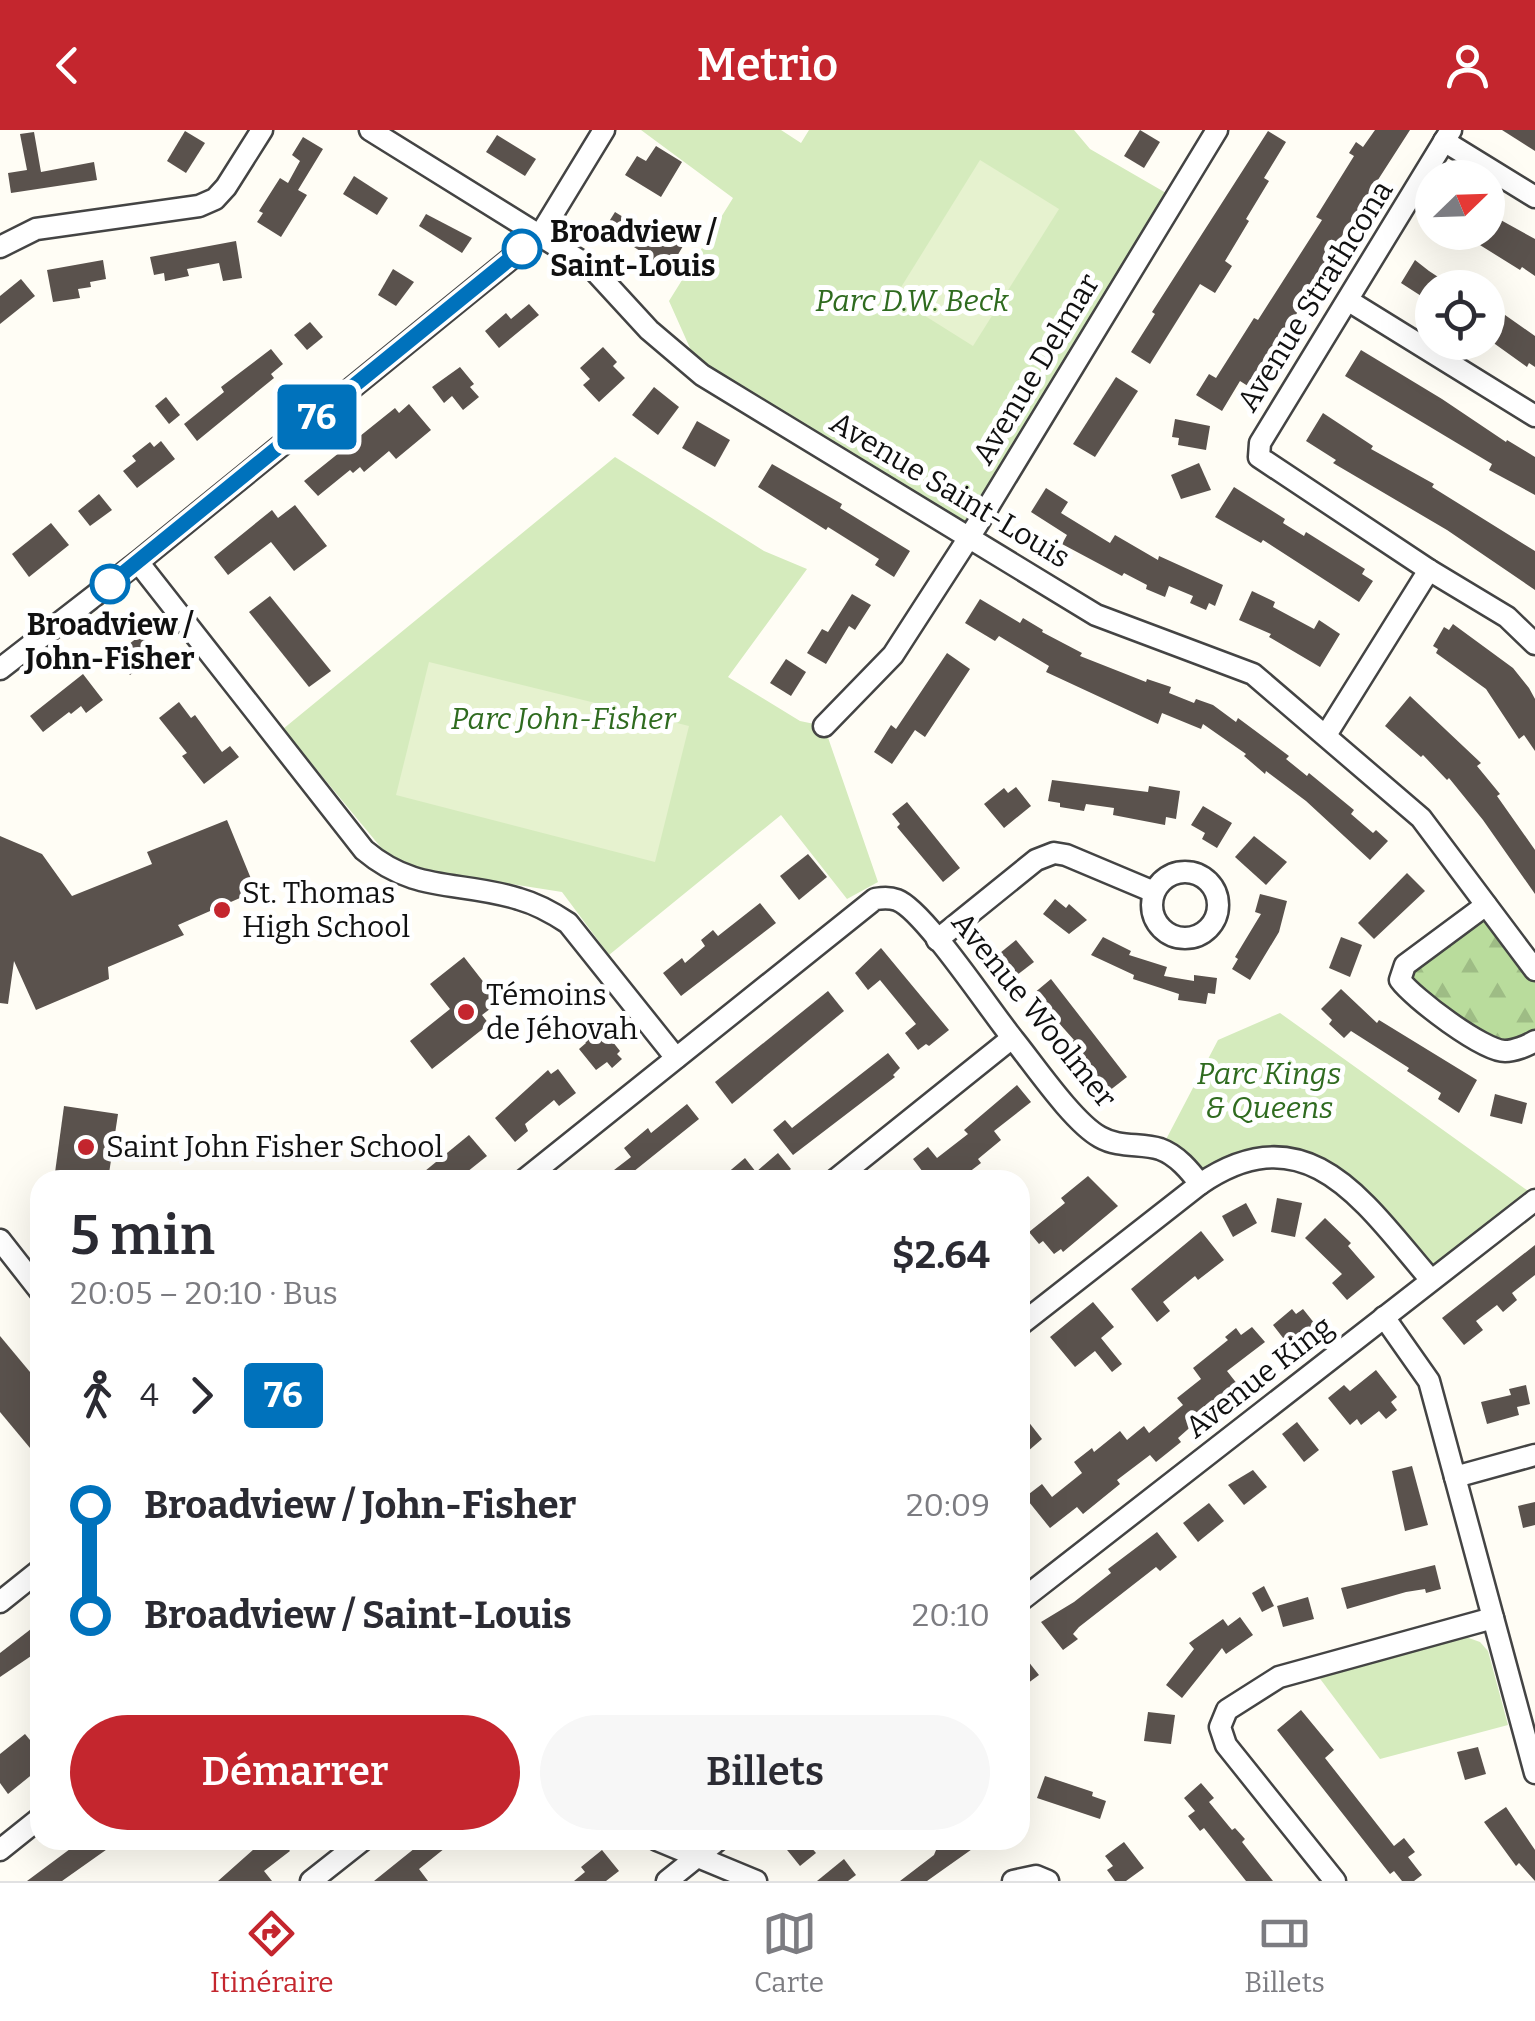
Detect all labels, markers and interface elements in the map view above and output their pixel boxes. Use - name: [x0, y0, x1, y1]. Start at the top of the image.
- icon: back: [40, 38, 95, 93]
- text: Metrio: [697, 38, 838, 92]
- icon: person: [1440, 38, 1495, 93]
- north arrow: [1415, 160, 1505, 250]
- map controls: [1415, 160, 1505, 360]
- street label: Avenue Strathcona: [1229, 174, 1401, 418]
- place label: Broadview / Saint-Louis: [550, 214, 718, 284]
- marker: Broadview / Saint-Louis: [503, 230, 541, 268]
- street label: Avenue Delmar: [965, 267, 1107, 471]
- button: locate: [1415, 270, 1505, 360]
- park label: Parc D.W. Beck: [815, 283, 1009, 319]
- line badge: 76: [272, 384, 362, 450]
- text: 76: [297, 396, 337, 438]
- street label: Avenue Saint-Louis: [824, 404, 1076, 576]
- marker: Broadview / John-Fisher: [91, 565, 129, 603]
- place label: Broadview / John-Fisher: [23, 607, 195, 677]
- park label: Parc John-Fisher: [451, 701, 677, 737]
- place label: St. Thomas High School: [242, 875, 410, 945]
- marker: St. Thomas High School: [211, 899, 233, 921]
- street label: Avenue Woolmer: [944, 905, 1124, 1115]
- place label: Témoins de Jéhovah: [486, 977, 638, 1047]
- marker: Témoins de Jéhovah: [455, 1001, 477, 1023]
- park label: Parc Kings & Queens: [1197, 1056, 1341, 1126]
- place label: Saint John Fisher School: [106, 1129, 443, 1165]
- marker: Saint John Fisher School: [75, 1136, 97, 1158]
- text: 5 min: [70, 1203, 215, 1269]
- text: $2.64: [892, 1232, 990, 1278]
- text: 20:05 – 20:10 · Bus: [70, 1274, 338, 1312]
- street label: Avenue King: [1178, 1308, 1340, 1446]
- icon: walk: [70, 1368, 125, 1423]
- icon: forward: [174, 1368, 229, 1423]
- text: 76: [264, 1374, 303, 1416]
- text: 4: [140, 1376, 159, 1414]
- text: Broadview / John-Fisher: [144, 1482, 576, 1528]
- text: 20:09: [906, 1486, 990, 1524]
- text: Broadview / Saint-Louis: [144, 1592, 572, 1638]
- text: 20:10: [912, 1596, 990, 1634]
- button: Démarrer: [70, 1715, 520, 1830]
- button: Billets: [540, 1715, 990, 1830]
- tab: Itinéraire: [210, 1906, 334, 1999]
- tab: Carte: [754, 1906, 824, 1999]
- tab: Billets: [1244, 1906, 1325, 1999]

